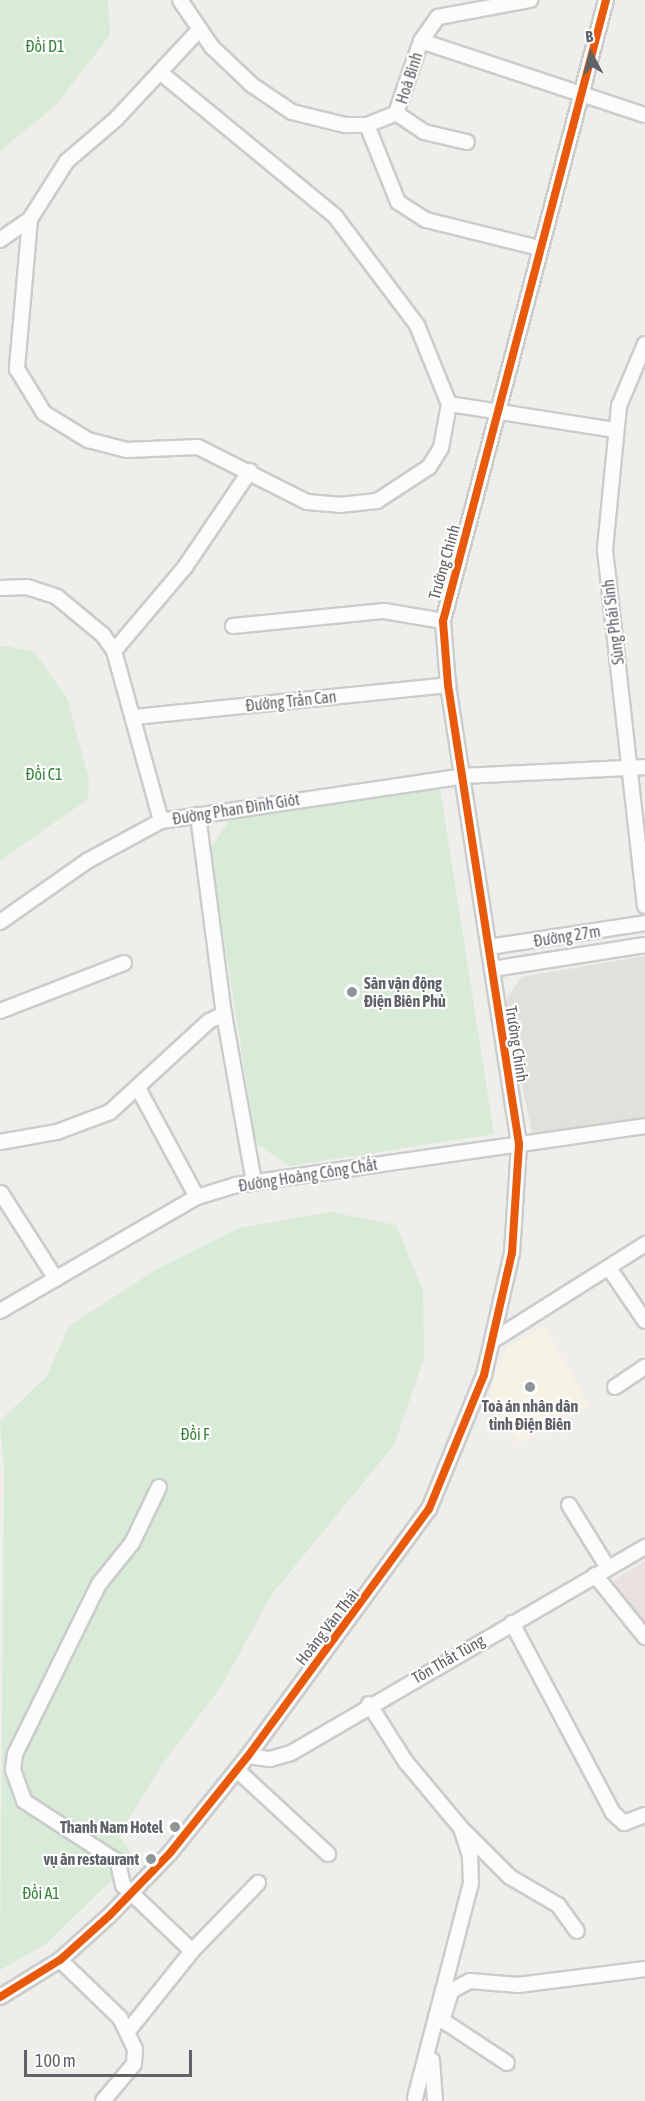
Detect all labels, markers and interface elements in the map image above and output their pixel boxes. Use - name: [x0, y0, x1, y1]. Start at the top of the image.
- north arrow: [561, 24, 621, 84]
- text: B: [584, 27, 594, 45]
- park label: Đồi D1: [26, 36, 64, 56]
- street label: Hoà Bình: [392, 50, 426, 106]
- street label: Trường Chinh: [424, 522, 464, 602]
- street label: Sùng Phái Sinh: [598, 578, 628, 666]
- street label: Đường Trần Can: [245, 687, 337, 715]
- park label: Đồi C1: [25, 764, 63, 784]
- street label: Đường Phan Đình Giót: [171, 789, 301, 829]
- street label: Đường 27m: [532, 921, 602, 951]
- place label: Sân vận động Điện Biên Phủ: [364, 973, 446, 1011]
- marker: Sân vận động Điện Biên Phủ: [345, 985, 359, 999]
- street label: Trường Chinh: [501, 1004, 533, 1084]
- street label: Đường Hoàng Công Chất: [237, 1155, 379, 1195]
- marker: Toà án nhân dân tỉnh Điện Biên: [523, 1380, 537, 1394]
- place label: Toà án nhân dân tỉnh Điện Biên: [482, 1396, 578, 1434]
- park label: Đồi F: [181, 1424, 209, 1444]
- street label: Hoàng Văn Thái: [291, 1585, 363, 1669]
- street label: Tôn Thất Tùng: [408, 1630, 488, 1688]
- place label: Thanh Nam Hotel: [60, 1817, 163, 1837]
- marker: Thanh Nam Hotel: [168, 1820, 182, 1834]
- place label: vụ ân restaurant: [43, 1849, 139, 1869]
- marker: vụ ân restaurant: [144, 1852, 158, 1866]
- park label: Đồi A1: [22, 1883, 60, 1903]
- scale bar: [27, 2038, 195, 2076]
- text: 100 m: [35, 2050, 76, 2071]

